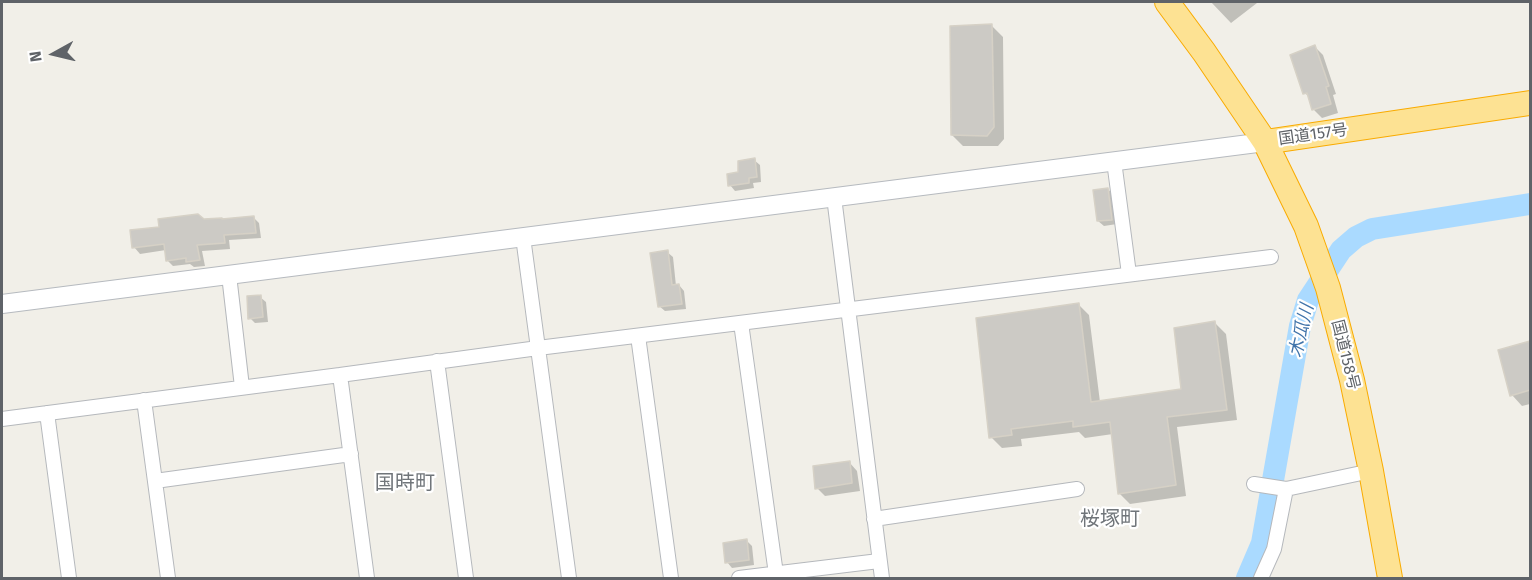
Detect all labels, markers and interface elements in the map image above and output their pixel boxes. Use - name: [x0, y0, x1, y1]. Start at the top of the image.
- north arrow: [24, 24, 84, 84]
- text: N: [26, 50, 46, 63]
- street label: 国道157号: [1277, 121, 1349, 149]
- water label: 木瓜川: [1285, 302, 1319, 360]
- street label: 国道158号: [1327, 318, 1363, 392]
- district label: 国時町: [375, 471, 435, 495]
- district label: 桜塚町: [1080, 507, 1140, 531]

